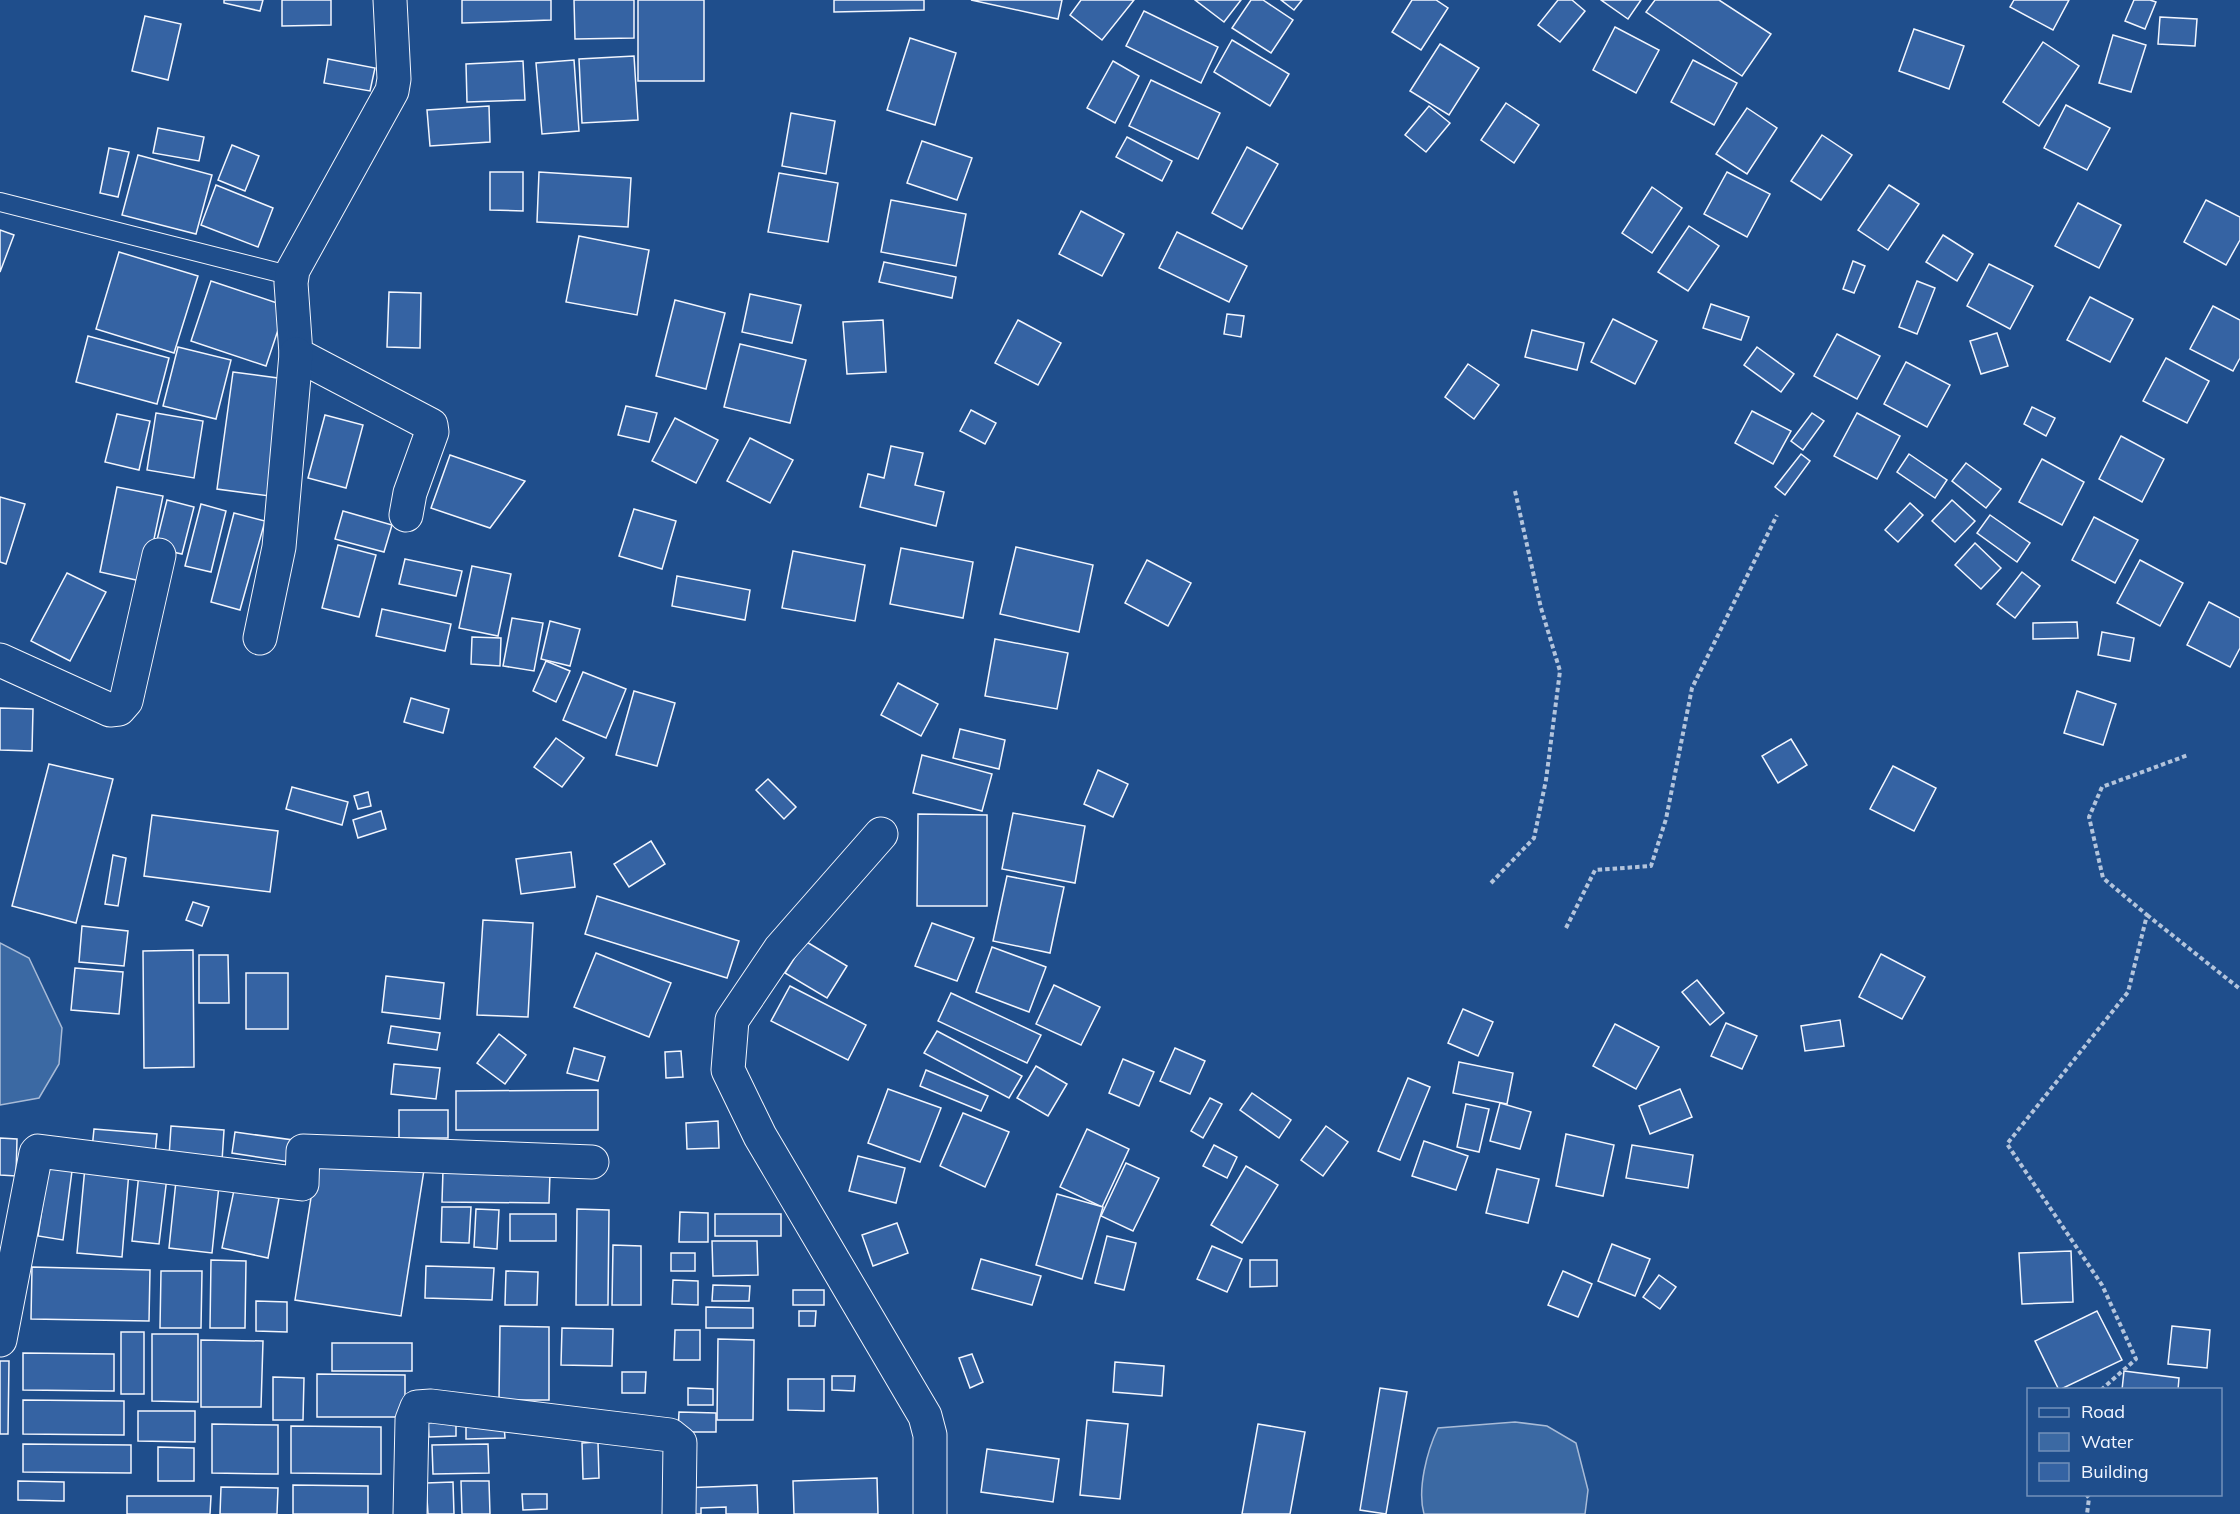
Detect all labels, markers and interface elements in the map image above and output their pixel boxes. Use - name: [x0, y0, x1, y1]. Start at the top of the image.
- legend: [2027, 1388, 2222, 1496]
- text: Road: [2081, 1400, 2125, 1423]
- text: Water: [2081, 1430, 2134, 1453]
- text: Building: [2081, 1460, 2149, 1483]

